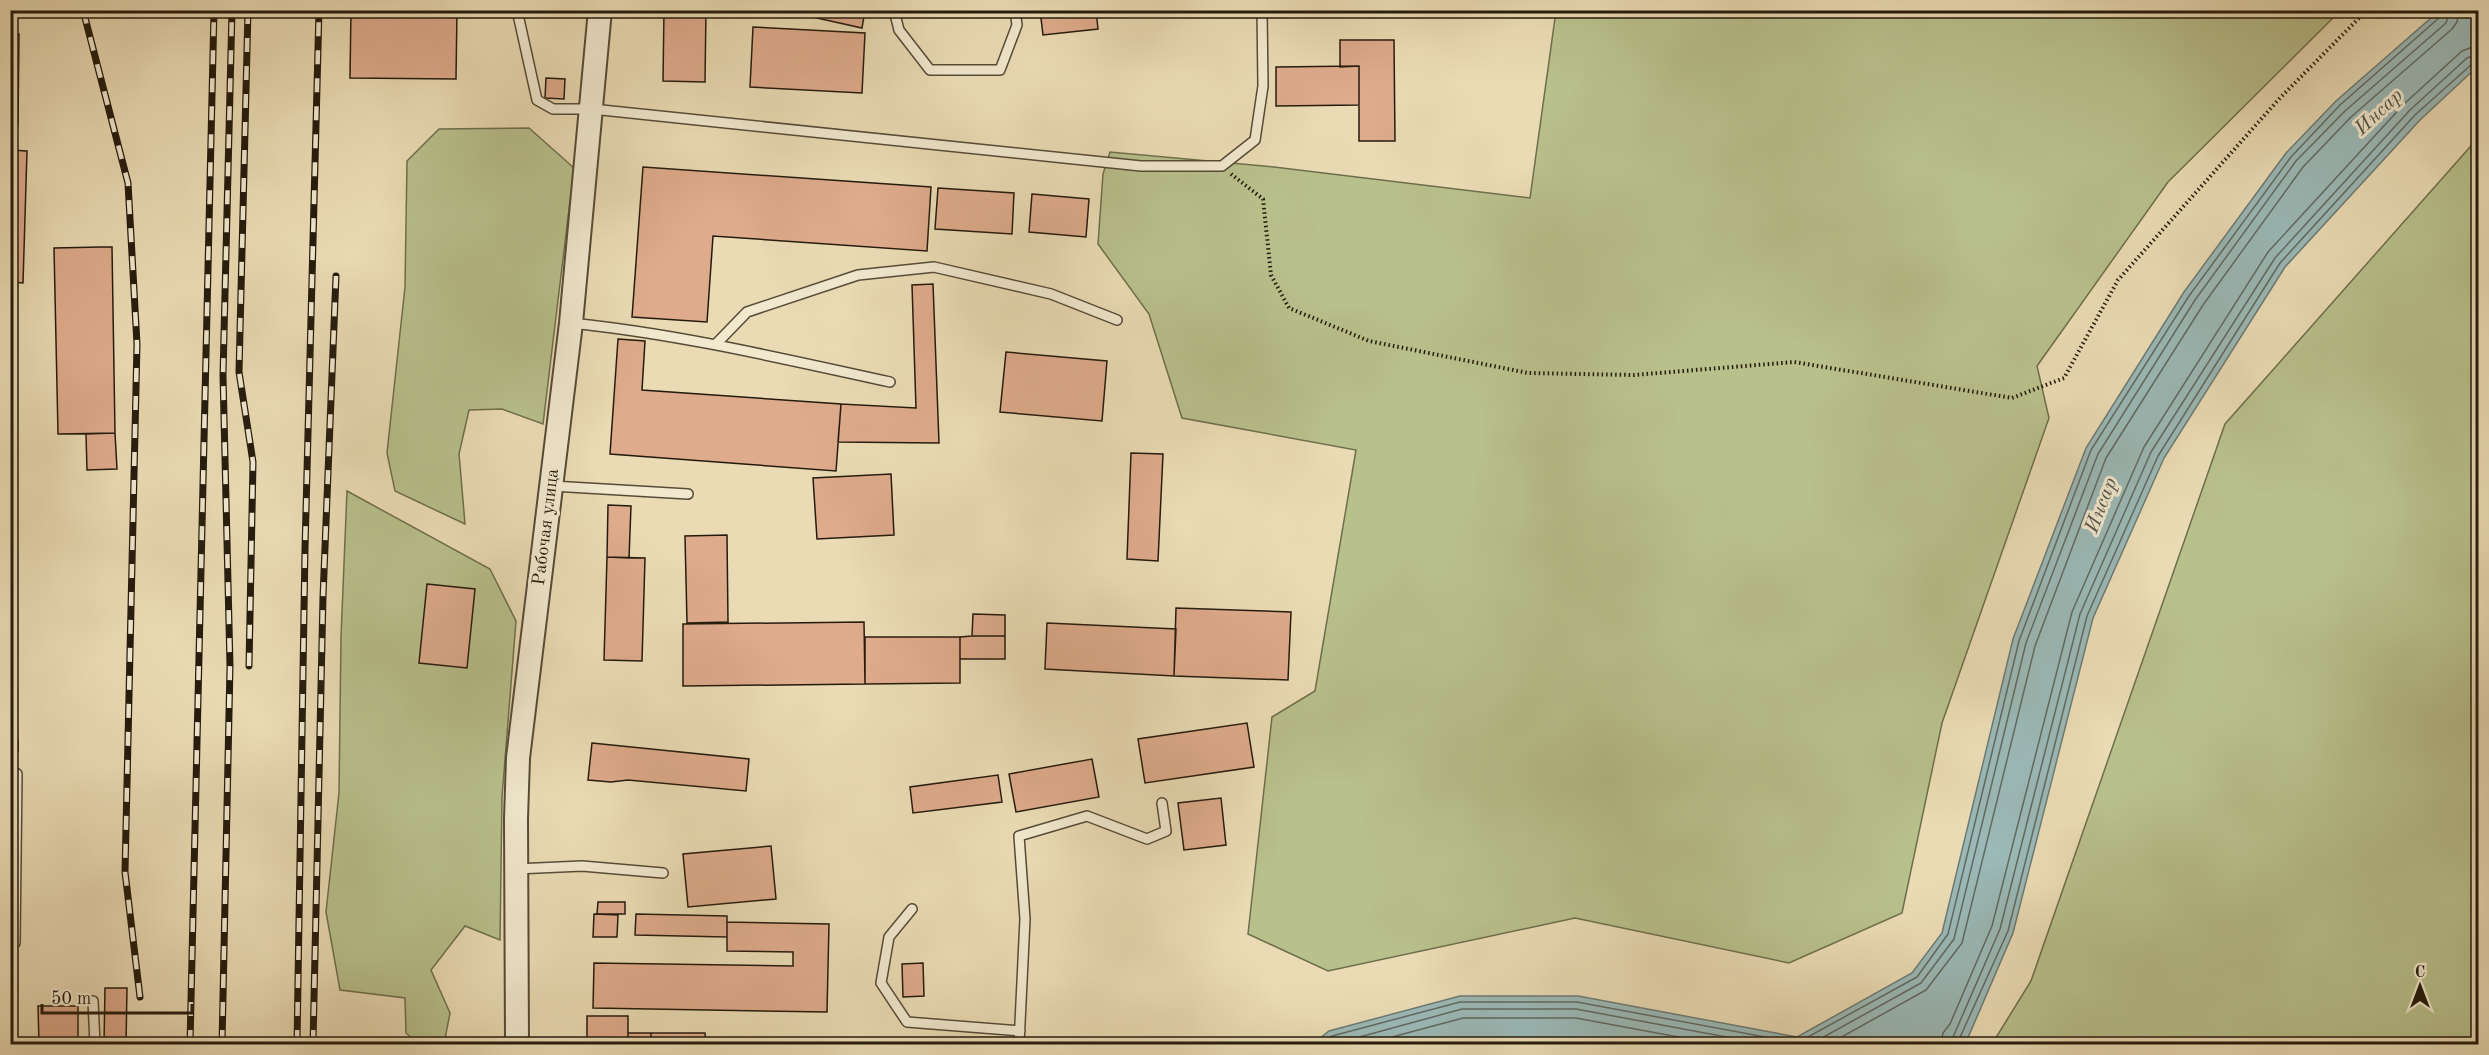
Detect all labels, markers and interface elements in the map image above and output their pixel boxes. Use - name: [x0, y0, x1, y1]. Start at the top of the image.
- water label: Инсар: [2351, 85, 2407, 140]
- street label: Рабочая улица: [530, 468, 562, 586]
- water label: Инсар: [2082, 475, 2122, 537]
- north arrow: [2390, 956, 2450, 1016]
- text: С: [2415, 965, 2425, 981]
- scale bar: [42, 977, 192, 1015]
- text: 50 m: [51, 990, 91, 1008]

